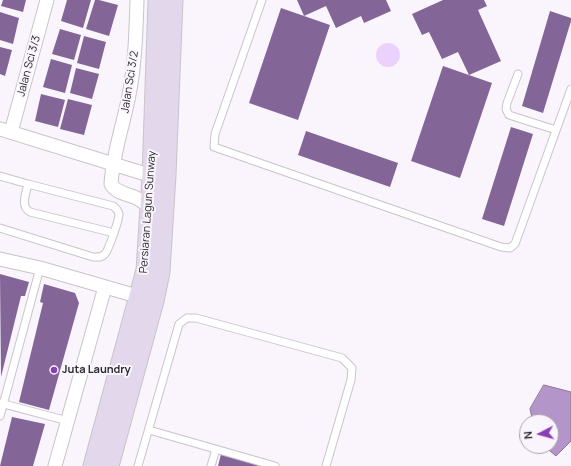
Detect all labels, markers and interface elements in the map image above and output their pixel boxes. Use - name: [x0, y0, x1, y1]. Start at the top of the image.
- street label: Jalan Sci 3/3: [15, 34, 43, 98]
- street label: Jalan Sci 3/2: [119, 50, 141, 114]
- street label: Persiaran Lagun Sunway: [137, 150, 159, 274]
- place label: Juta Laundry: [62, 363, 131, 377]
- marker: Juta Laundry: [49, 365, 59, 375]
- north arrow: [519, 414, 559, 454]
- text: N: [520, 430, 535, 440]

